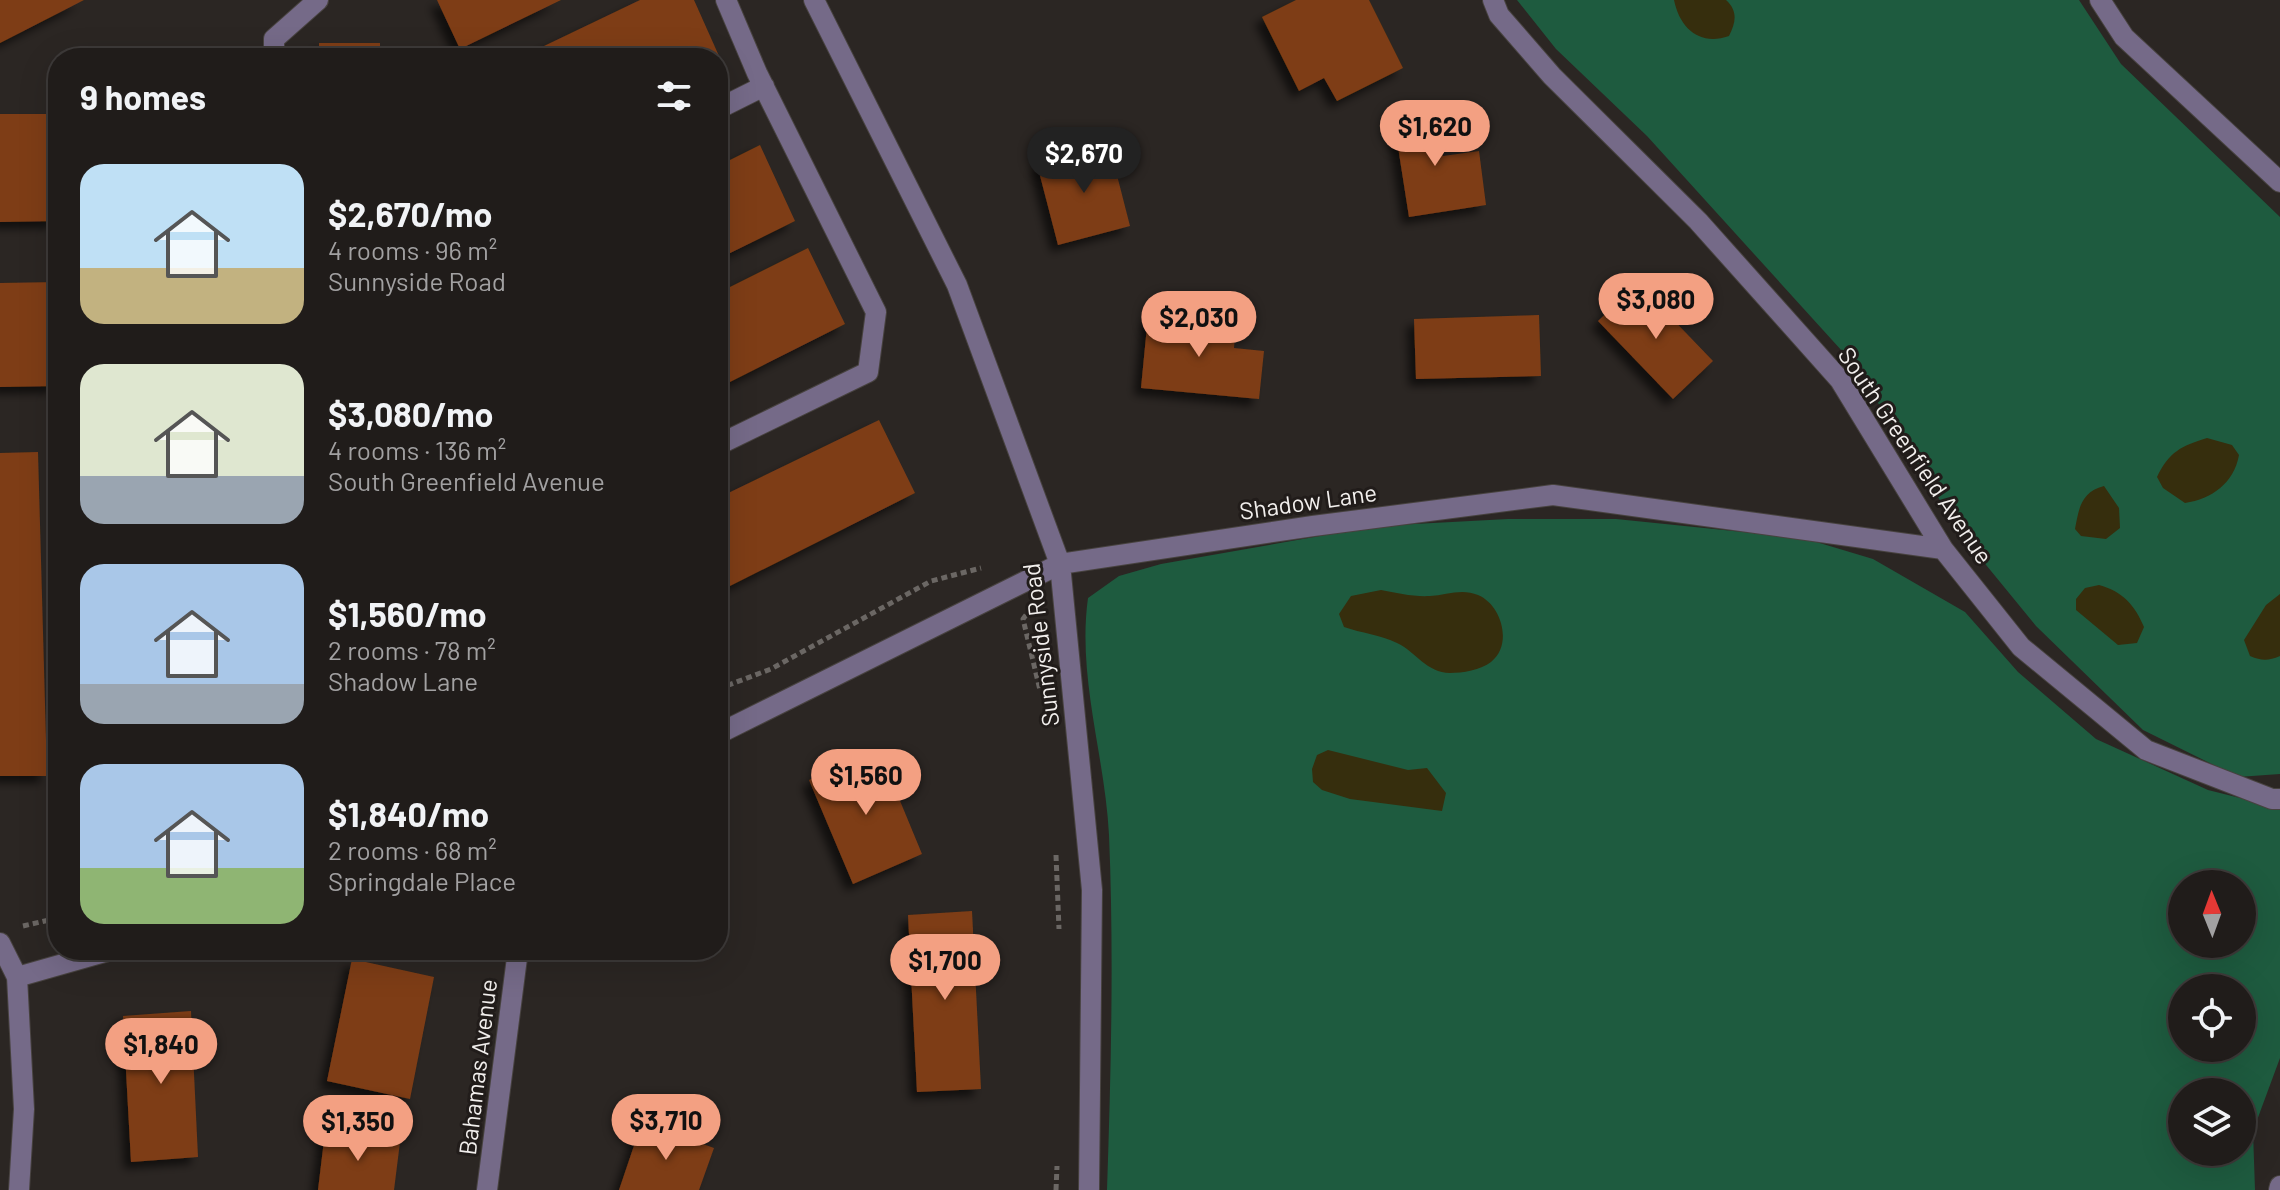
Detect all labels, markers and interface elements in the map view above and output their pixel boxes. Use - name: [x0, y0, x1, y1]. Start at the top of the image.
- icon: filters: [652, 74, 696, 118]
- text: 9 homes: [80, 76, 206, 117]
- pin: $1,620: [1370, 100, 1500, 168]
- text: $1,620: [1398, 110, 1472, 141]
- pin: $2,670: [1019, 127, 1149, 195]
- text: $2,670: [1045, 137, 1123, 168]
- text: $2,670/mo: [328, 193, 492, 234]
- icon: home: [144, 196, 240, 292]
- text: 4 rooms · 96 m²: [328, 234, 497, 265]
- text: Sunnyside Road: [328, 265, 506, 296]
- pin: $3,080: [1591, 273, 1721, 341]
- text: $3,080: [1617, 283, 1695, 314]
- pin: $2,030: [1134, 291, 1264, 359]
- text: $2,030: [1159, 301, 1239, 332]
- street label: South Greenfield Avenue: [1833, 341, 1999, 569]
- text: $3,080/mo: [328, 393, 493, 434]
- icon: home: [144, 396, 240, 492]
- text: 4 rooms · 136 m²: [328, 434, 506, 465]
- text: South Greenfield Avenue: [328, 465, 605, 496]
- street label: Shadow Lane: [1237, 477, 1379, 525]
- street label: Sunnyside Road: [1016, 562, 1064, 728]
- text: $1,560/mo: [328, 593, 487, 634]
- icon: home: [144, 596, 240, 692]
- text: 2 rooms · 78 m²: [328, 634, 496, 665]
- text: Shadow Lane: [328, 665, 478, 696]
- pin: $1,560: [801, 749, 931, 817]
- text: $1,560: [829, 759, 903, 790]
- text: $1,840/mo: [328, 793, 489, 834]
- icon: home: [144, 796, 240, 892]
- text: 2 rooms · 68 m²: [328, 834, 497, 865]
- text: Springdale Place: [328, 865, 516, 896]
- north arrow: [2168, 870, 2256, 958]
- map controls: [2168, 870, 2256, 1166]
- pin: $1,700: [880, 934, 1010, 1002]
- text: $1,700: [908, 944, 982, 975]
- button: locate: [2168, 974, 2256, 1062]
- street label: Bahamas Avenue: [452, 977, 502, 1157]
- pin: $1,840: [96, 1018, 226, 1086]
- text: $1,840: [123, 1028, 199, 1059]
- button: layers: [2168, 1078, 2256, 1166]
- pin: $3,710: [601, 1094, 731, 1162]
- pin: $1,350: [293, 1095, 423, 1163]
- text: $3,710: [630, 1104, 702, 1135]
- text: $1,350: [321, 1105, 395, 1136]

